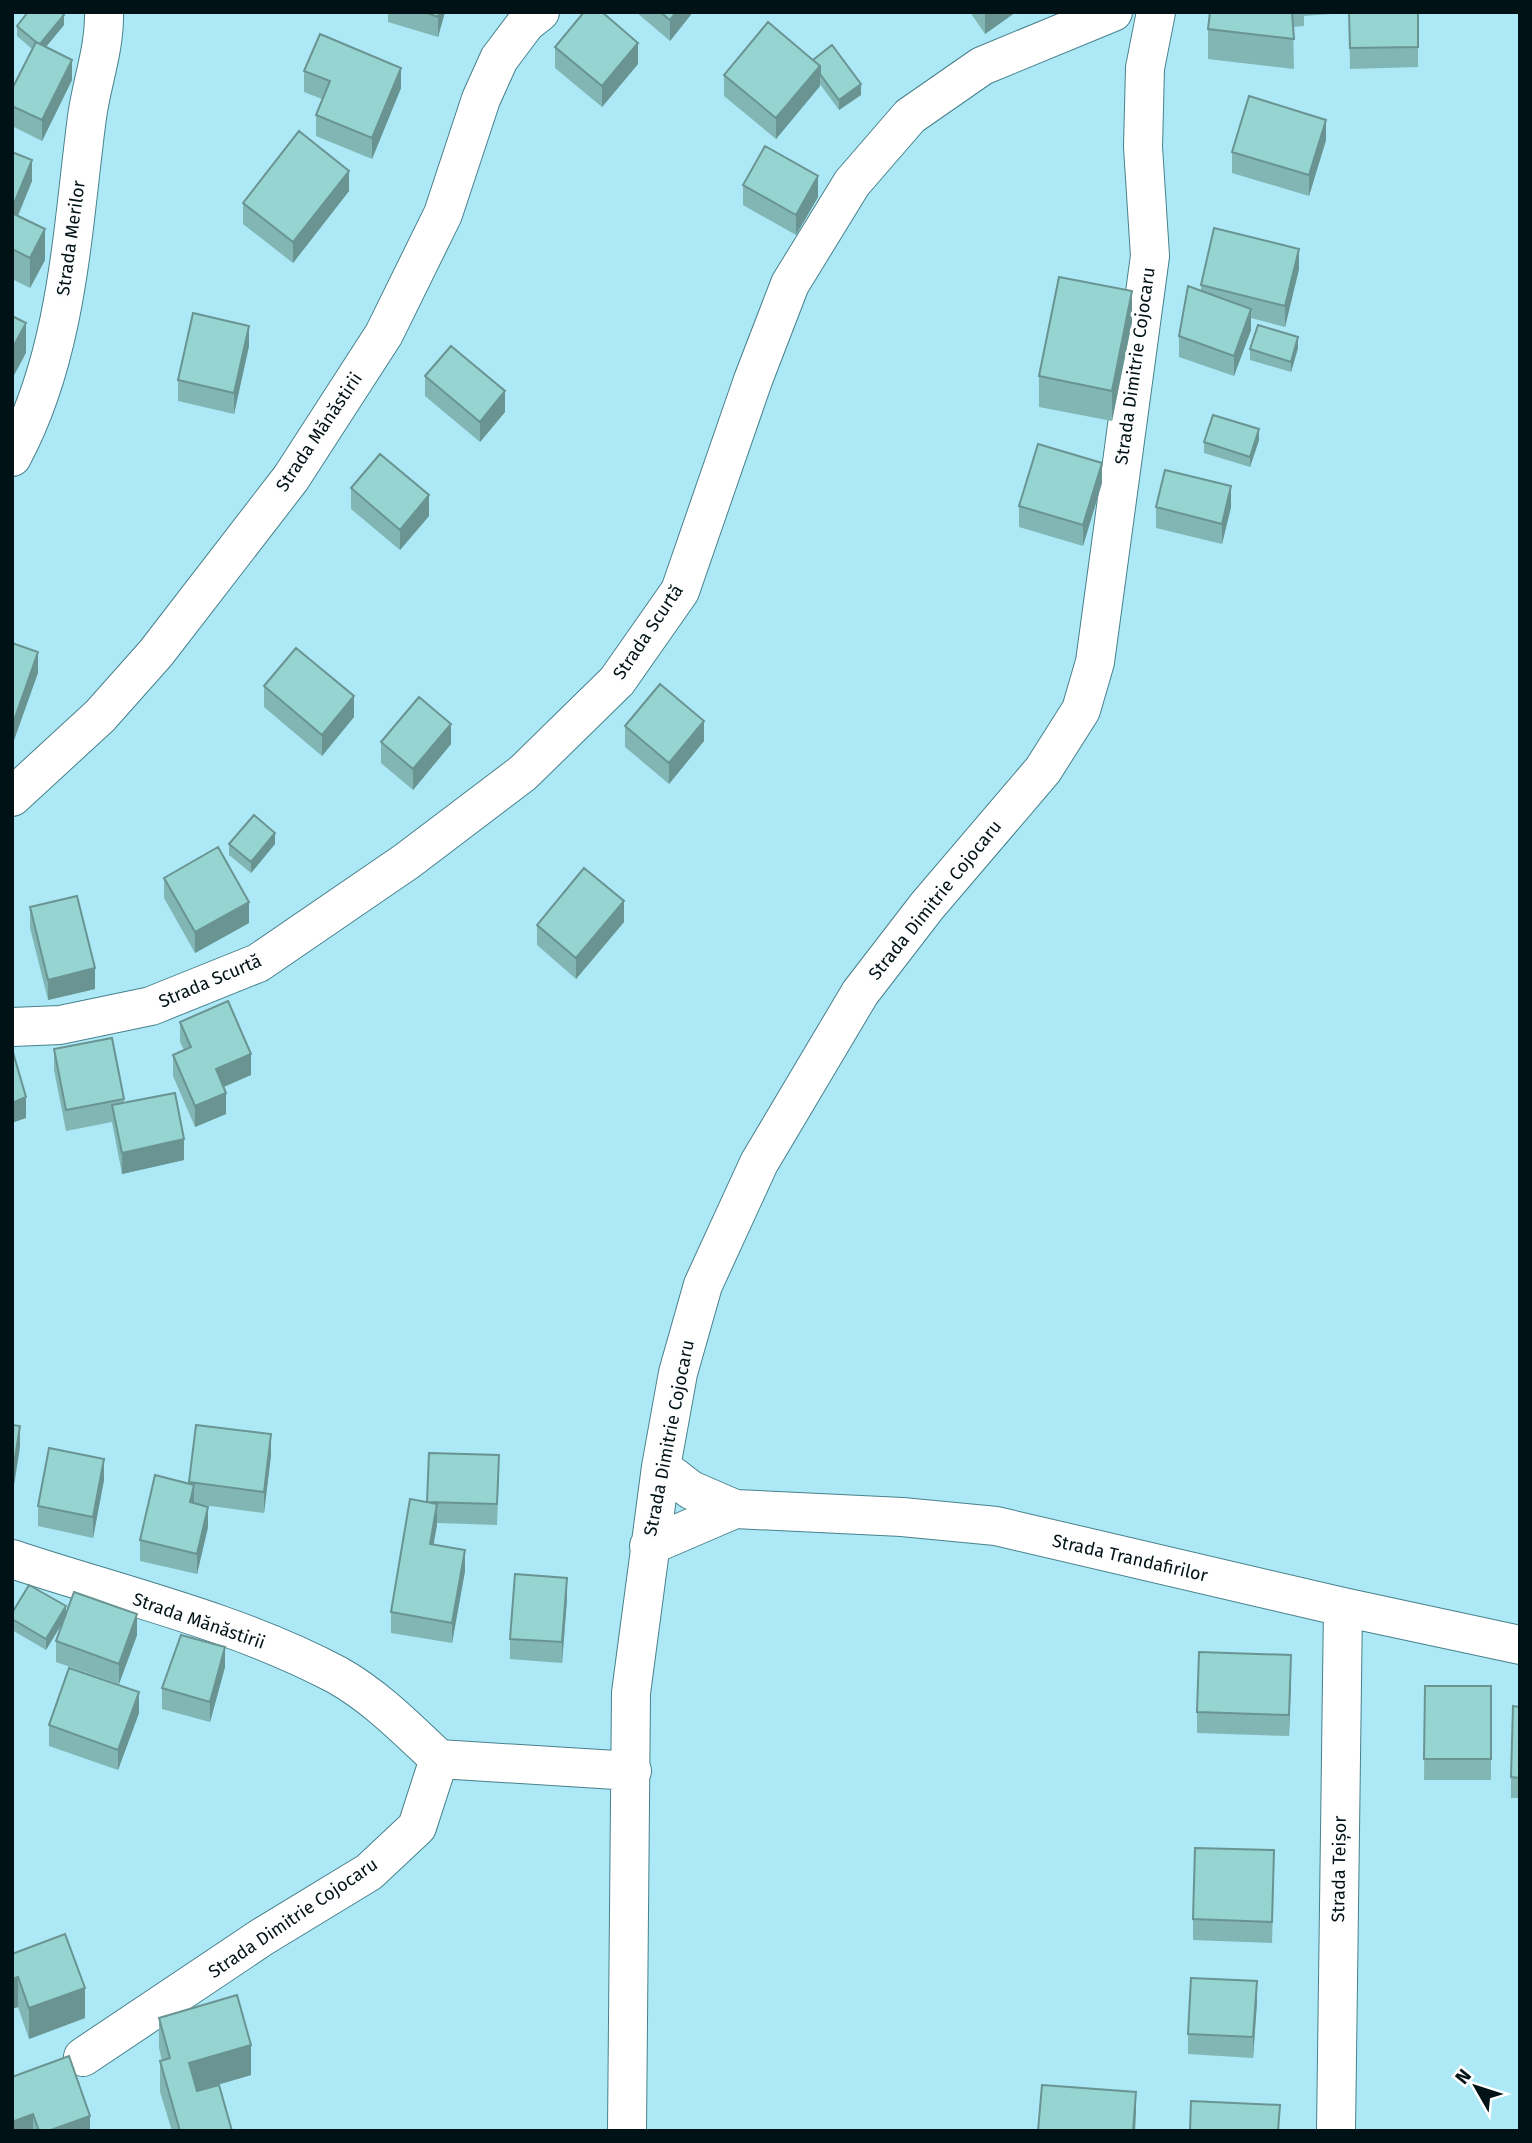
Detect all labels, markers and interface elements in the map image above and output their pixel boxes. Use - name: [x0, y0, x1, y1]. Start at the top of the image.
- street label: Strada Merilor: [52, 179, 90, 297]
- street label: Strada Dimitrie Cojocaru: [1110, 266, 1160, 466]
- street label: Strada Mănăstirii: [271, 368, 367, 496]
- street label: Strada Scurtă: [608, 580, 688, 684]
- street label: Strada Dimitrie Cojocaru: [864, 816, 1006, 984]
- street label: Strada Scurtă: [155, 949, 265, 1013]
- street label: Strada Dimitrie Cojocaru: [639, 1338, 699, 1538]
- street label: Strada Trandafirilor: [1050, 1529, 1210, 1587]
- street label: Strada Mănăstirii: [130, 1588, 268, 1654]
- street label: Strada Teișor: [1327, 1815, 1352, 1923]
- street label: Strada Dimitrie Cojocaru: [204, 1853, 382, 1983]
- north arrow: [1441, 2052, 1511, 2122]
- text: N: [1450, 2064, 1476, 2089]

